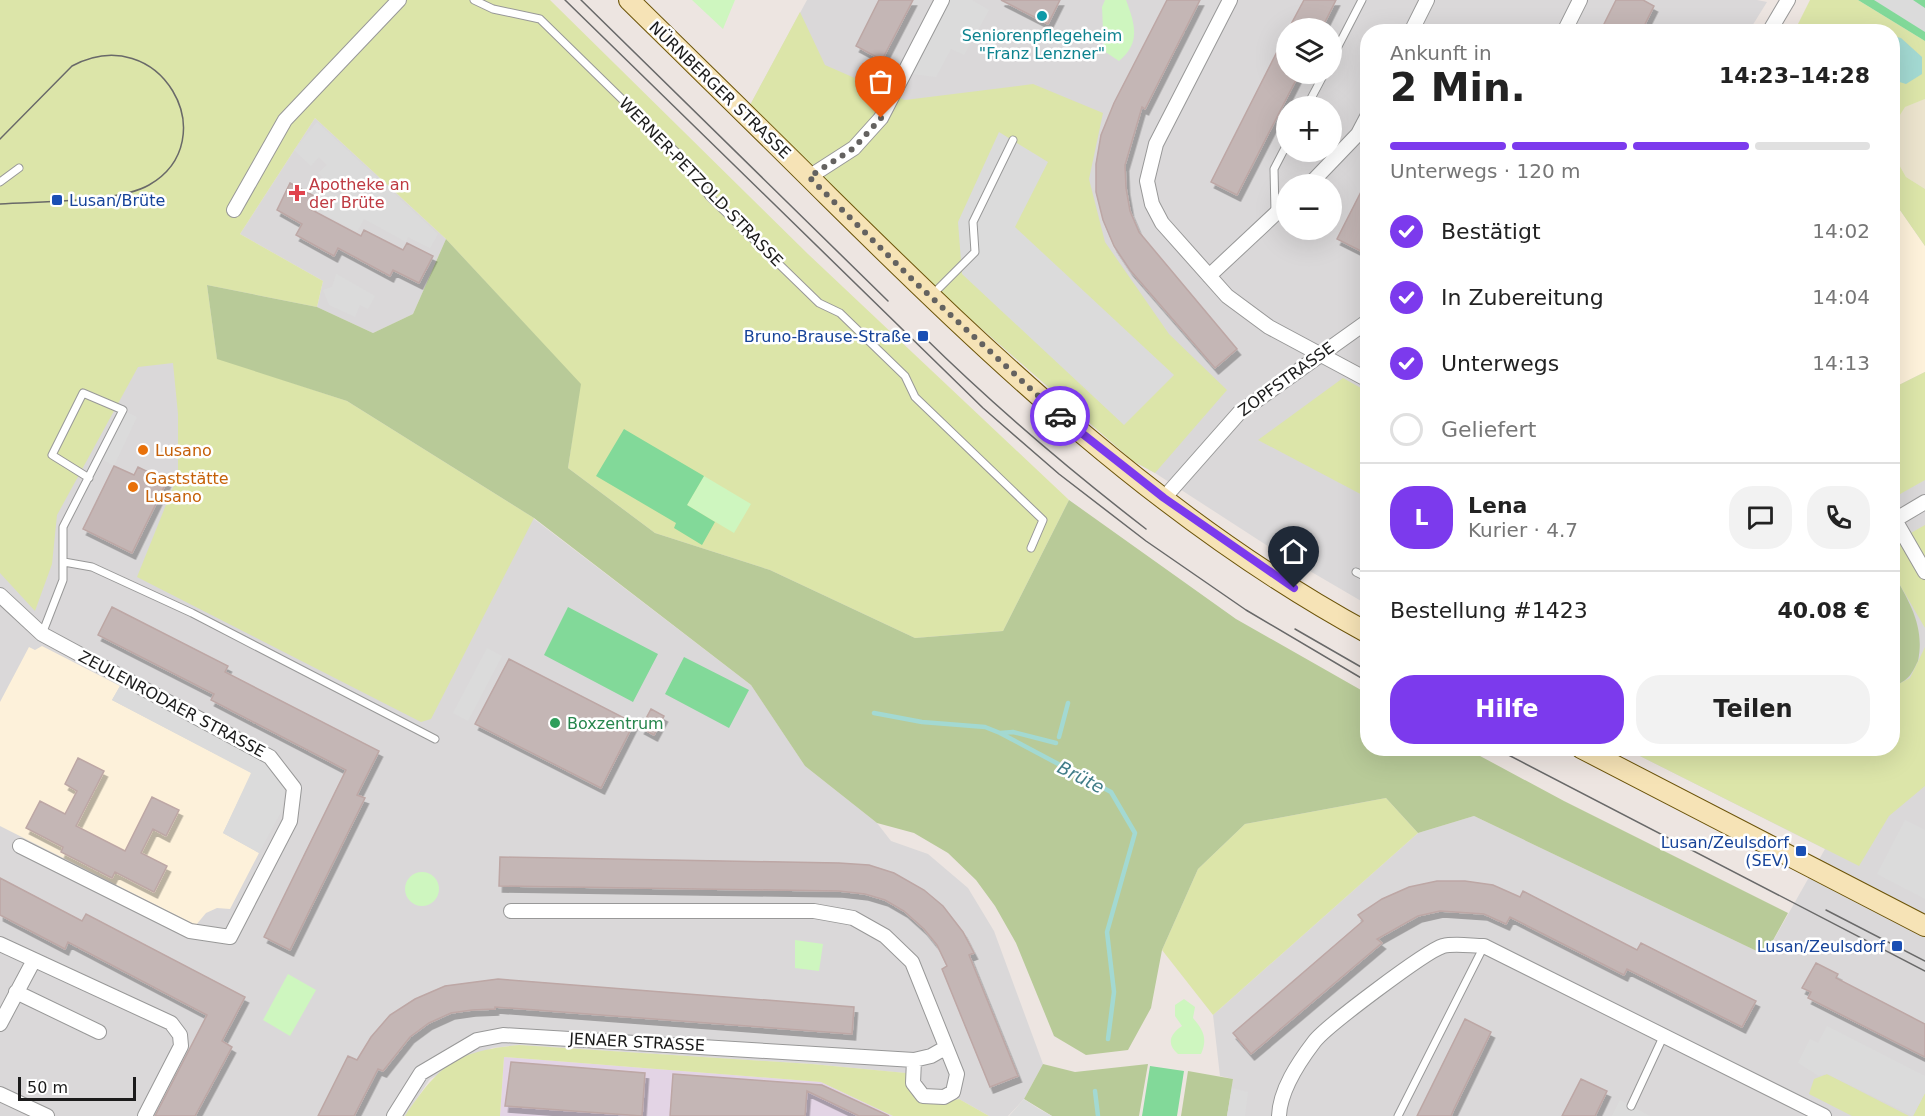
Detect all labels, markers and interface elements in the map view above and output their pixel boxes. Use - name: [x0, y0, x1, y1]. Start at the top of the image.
- marker: Seniorenpflegeheim "Franz Lenzner": [1035, 9, 1049, 23]
- street label: NÜRNBERGER STRASSE: [645, 17, 795, 163]
- map controls: [1276, 18, 1342, 240]
- button: layers: [1276, 18, 1342, 84]
- place label: Seniorenpflegeheim "Franz Lenzner": [962, 26, 1122, 63]
- text: Ankunft in: [1390, 41, 1492, 65]
- pin: [855, 56, 906, 118]
- text: 14:23–14:28: [1719, 63, 1870, 88]
- icon: bag: [864, 65, 897, 98]
- text: 2 Min.: [1390, 65, 1525, 110]
- street label: WERNER-PETZOLD-STRASSE: [615, 94, 787, 270]
- button: +: [1276, 96, 1342, 162]
- text: Unterwegs · 120 m: [1390, 159, 1581, 183]
- button: −: [1276, 174, 1342, 240]
- place label: Apotheke an der Brüte: [309, 175, 410, 212]
- marker: Apotheke an der Brüte: [290, 186, 304, 200]
- place label: Lusan/Brüte: [69, 191, 165, 210]
- marker: Lusan/Brüte: [50, 193, 64, 207]
- icon: check: [1390, 215, 1423, 248]
- text: Bestätigt: [1441, 219, 1541, 244]
- text: 14:02: [1812, 219, 1870, 243]
- icon: check: [1390, 281, 1423, 314]
- text: In Zubereitung: [1441, 285, 1604, 310]
- text: 14:04: [1812, 285, 1870, 309]
- place label: Bruno-Brause-Straße: [744, 327, 911, 346]
- marker: Bruno-Brause-Straße: [916, 329, 930, 343]
- street label: ZOPFSTRASSE: [1234, 338, 1338, 420]
- icon: check: [1390, 347, 1423, 380]
- text: Unterwegs: [1441, 351, 1559, 376]
- text: 14:13: [1812, 351, 1870, 375]
- courier: [1030, 386, 1090, 446]
- icon: car: [1044, 400, 1077, 433]
- text: Geliefert: [1441, 417, 1536, 442]
- place label: Lusano: [155, 441, 212, 460]
- marker: Lusano: [136, 443, 150, 457]
- place label: Gaststätte Lusano: [145, 469, 229, 506]
- marker: Gaststätte Lusano: [126, 480, 140, 494]
- button: chat: [1729, 486, 1792, 549]
- button: phone: [1807, 486, 1870, 549]
- text: Lena: [1468, 493, 1527, 518]
- text: L: [1414, 505, 1429, 530]
- text: Kurier · 4.7: [1468, 518, 1578, 542]
- pin: [1268, 526, 1319, 588]
- icon: home: [1277, 535, 1310, 568]
- text: Bestellung #1423: [1390, 598, 1588, 623]
- text: 40.08 €: [1777, 598, 1870, 623]
- street label: ZEULENRODAER STRASSE: [75, 647, 269, 761]
- button: Hilfe: [1390, 675, 1624, 744]
- button: Teilen: [1636, 675, 1870, 744]
- place label: Boxzentrum: [567, 714, 664, 733]
- marker: Boxzentrum: [548, 716, 562, 730]
- water label: Brüte: [1054, 756, 1108, 798]
- place label: Lusan/Zeulsdorf (SEV): [1661, 833, 1789, 870]
- marker: Lusan/Zeulsdorf (SEV): [1794, 844, 1808, 858]
- place label: Lusan/Zeulsdorf: [1757, 937, 1885, 956]
- marker: Lusan/Zeulsdorf: [1890, 939, 1904, 953]
- street label: JENAER STRASSE: [568, 1029, 705, 1055]
- scale bar: [18, 1074, 136, 1102]
- text: 50 m: [27, 1078, 68, 1097]

